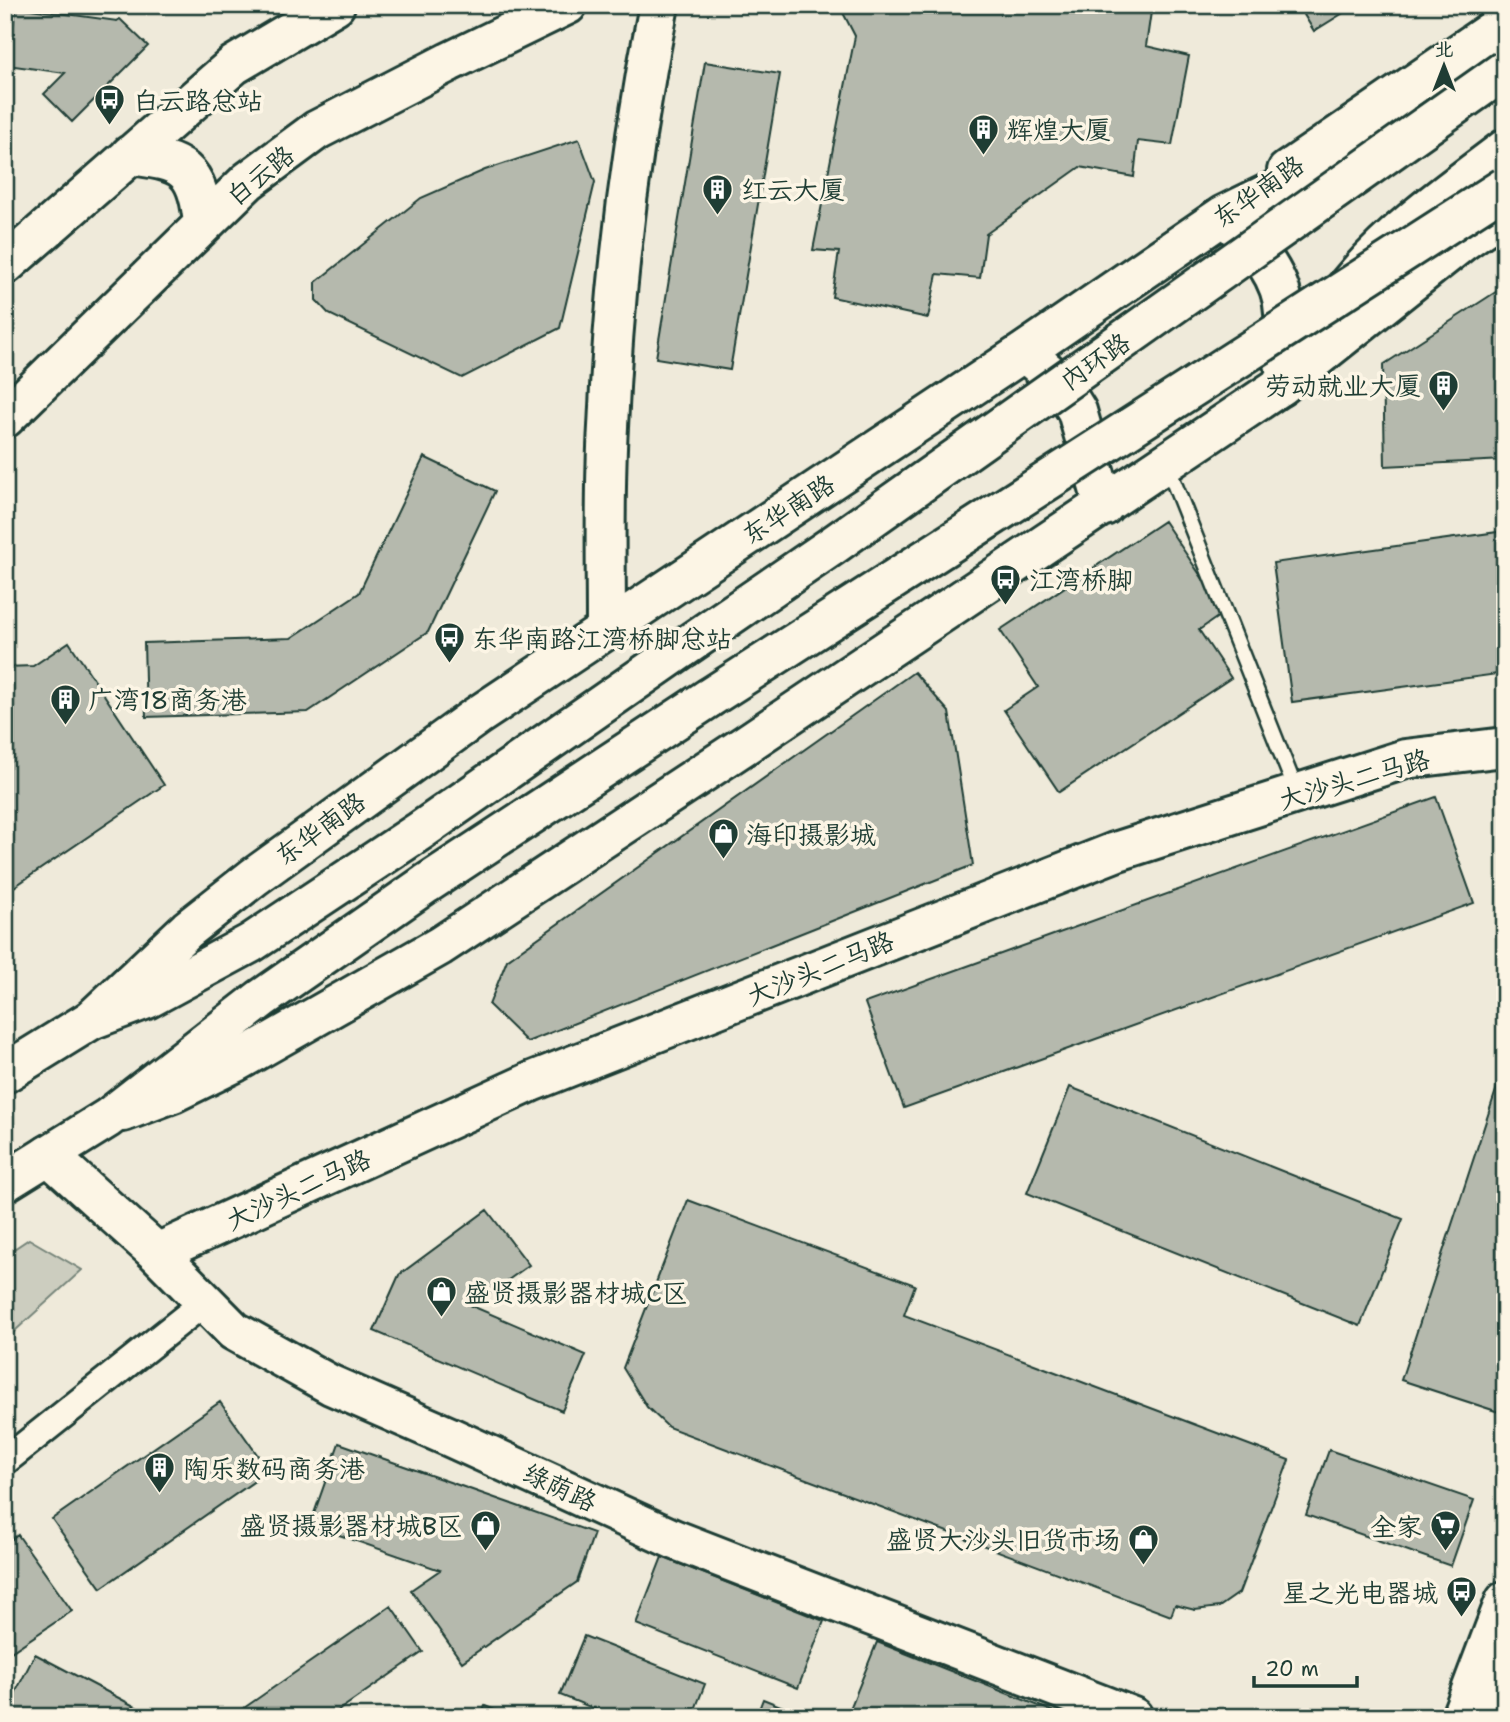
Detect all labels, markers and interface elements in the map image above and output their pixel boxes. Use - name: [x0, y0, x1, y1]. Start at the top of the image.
- north arrow: [1408, 32, 1478, 102]
- text: 北: [1434, 37, 1454, 62]
- bus stop icon: 白云路总站: [93, 83, 127, 127]
- place label: 白云路总站: [133, 83, 263, 118]
- building icon: 辉煌大厦: [967, 112, 1001, 156]
- place label: 辉煌大厦: [1007, 112, 1111, 147]
- street label: 白云路: [219, 137, 301, 213]
- street label: 东华南路: [1205, 147, 1311, 235]
- building icon: 红云大厦: [701, 172, 735, 216]
- place label: 红云大厦: [741, 172, 845, 207]
- street label: 内环路: [1053, 324, 1137, 398]
- place label: 劳动就业大厦: [1265, 368, 1421, 403]
- building icon: 劳动就业大厦: [1427, 368, 1461, 412]
- street label: 东华南路: [735, 466, 841, 552]
- bus stop icon: 江湾桥脚: [989, 562, 1023, 606]
- place label: 江湾桥脚: [1029, 562, 1133, 597]
- bus stop icon: 东华南路江湾桥脚总站: [432, 621, 466, 665]
- place label: 东华南路江湾桥脚总站: [472, 621, 732, 656]
- building icon: 广湾18商务港: [48, 682, 82, 726]
- place label: 广湾18商务港: [88, 682, 247, 717]
- street label: 大沙头二马路: [1274, 741, 1434, 817]
- street label: 东华南路: [268, 783, 372, 873]
- shop icon: 海印摄影城: [706, 817, 740, 861]
- place label: 海印摄影城: [746, 817, 876, 852]
- street label: 大沙头二马路: [741, 923, 899, 1013]
- street label: 大沙头二马路: [220, 1140, 376, 1238]
- shop icon: 盛贤摄影器材城C区: [424, 1275, 458, 1319]
- place label: 盛贤摄影器材城C区: [464, 1275, 688, 1310]
- building icon: 陶乐数码商务港: [143, 1451, 177, 1495]
- place label: 陶乐数码商务港: [183, 1451, 365, 1486]
- street label: 绿荫路: [517, 1455, 603, 1519]
- place label: 盛贤摄影器材城B区: [240, 1508, 463, 1543]
- shop icon: 盛贤摄影器材城B区: [469, 1508, 503, 1552]
- place label: 全家: [1370, 1509, 1422, 1544]
- supermarket icon: 全家: [1428, 1509, 1462, 1553]
- place label: 盛贤大沙头旧货市场: [886, 1522, 1120, 1557]
- shop icon: 盛贤大沙头旧货市场: [1126, 1522, 1160, 1566]
- place label: 星之光电器城: [1282, 1575, 1438, 1610]
- bus stop icon: 星之光电器城: [1444, 1575, 1478, 1619]
- scale bar: [1254, 1645, 1358, 1689]
- text: 20 m: [1265, 1655, 1319, 1683]

